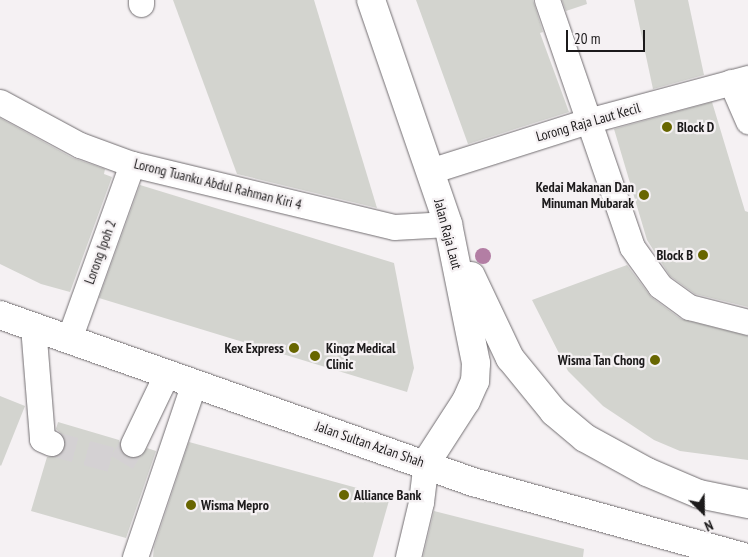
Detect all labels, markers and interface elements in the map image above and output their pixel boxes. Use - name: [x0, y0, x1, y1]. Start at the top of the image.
- scale bar: [568, 20, 647, 52]
- text: 20 m: [574, 29, 600, 48]
- street label: Lorong Raja Laut Kecil: [534, 99, 642, 145]
- place label: Block D: [677, 119, 715, 135]
- marker: Block D: [661, 121, 673, 133]
- street label: Lorong Tuanku Abdul Rahman Kiri 4: [132, 155, 304, 213]
- place label: Kedai Makanan Dan Minuman Mubarak: [536, 179, 634, 212]
- marker: Kedai Makanan Dan Minuman Mubarak: [638, 189, 650, 201]
- street label: Jalan Raja Laut: [431, 197, 465, 271]
- street label: Lorong Ipoh 2: [81, 218, 119, 286]
- place label: Block B: [656, 247, 693, 263]
- marker: Block B: [697, 249, 709, 261]
- place label: Kex Express: [224, 340, 284, 356]
- place label: Kingz Medical Clinic: [326, 340, 396, 372]
- marker: Kex Express: [288, 342, 300, 354]
- marker: Kingz Medical Clinic: [308, 349, 322, 363]
- place label: Wisma Tan Chong: [557, 352, 645, 368]
- marker: Wisma Tan Chong: [649, 354, 661, 366]
- street label: Jalan Sultan Azlan Shah: [313, 417, 427, 471]
- place label: Alliance Bank: [354, 487, 421, 503]
- north arrow: [678, 487, 728, 537]
- marker: Alliance Bank: [338, 489, 350, 501]
- place label: Wisma Mepro: [201, 497, 269, 513]
- marker: Wisma Mepro: [185, 499, 197, 511]
- text: N: [702, 516, 716, 536]

